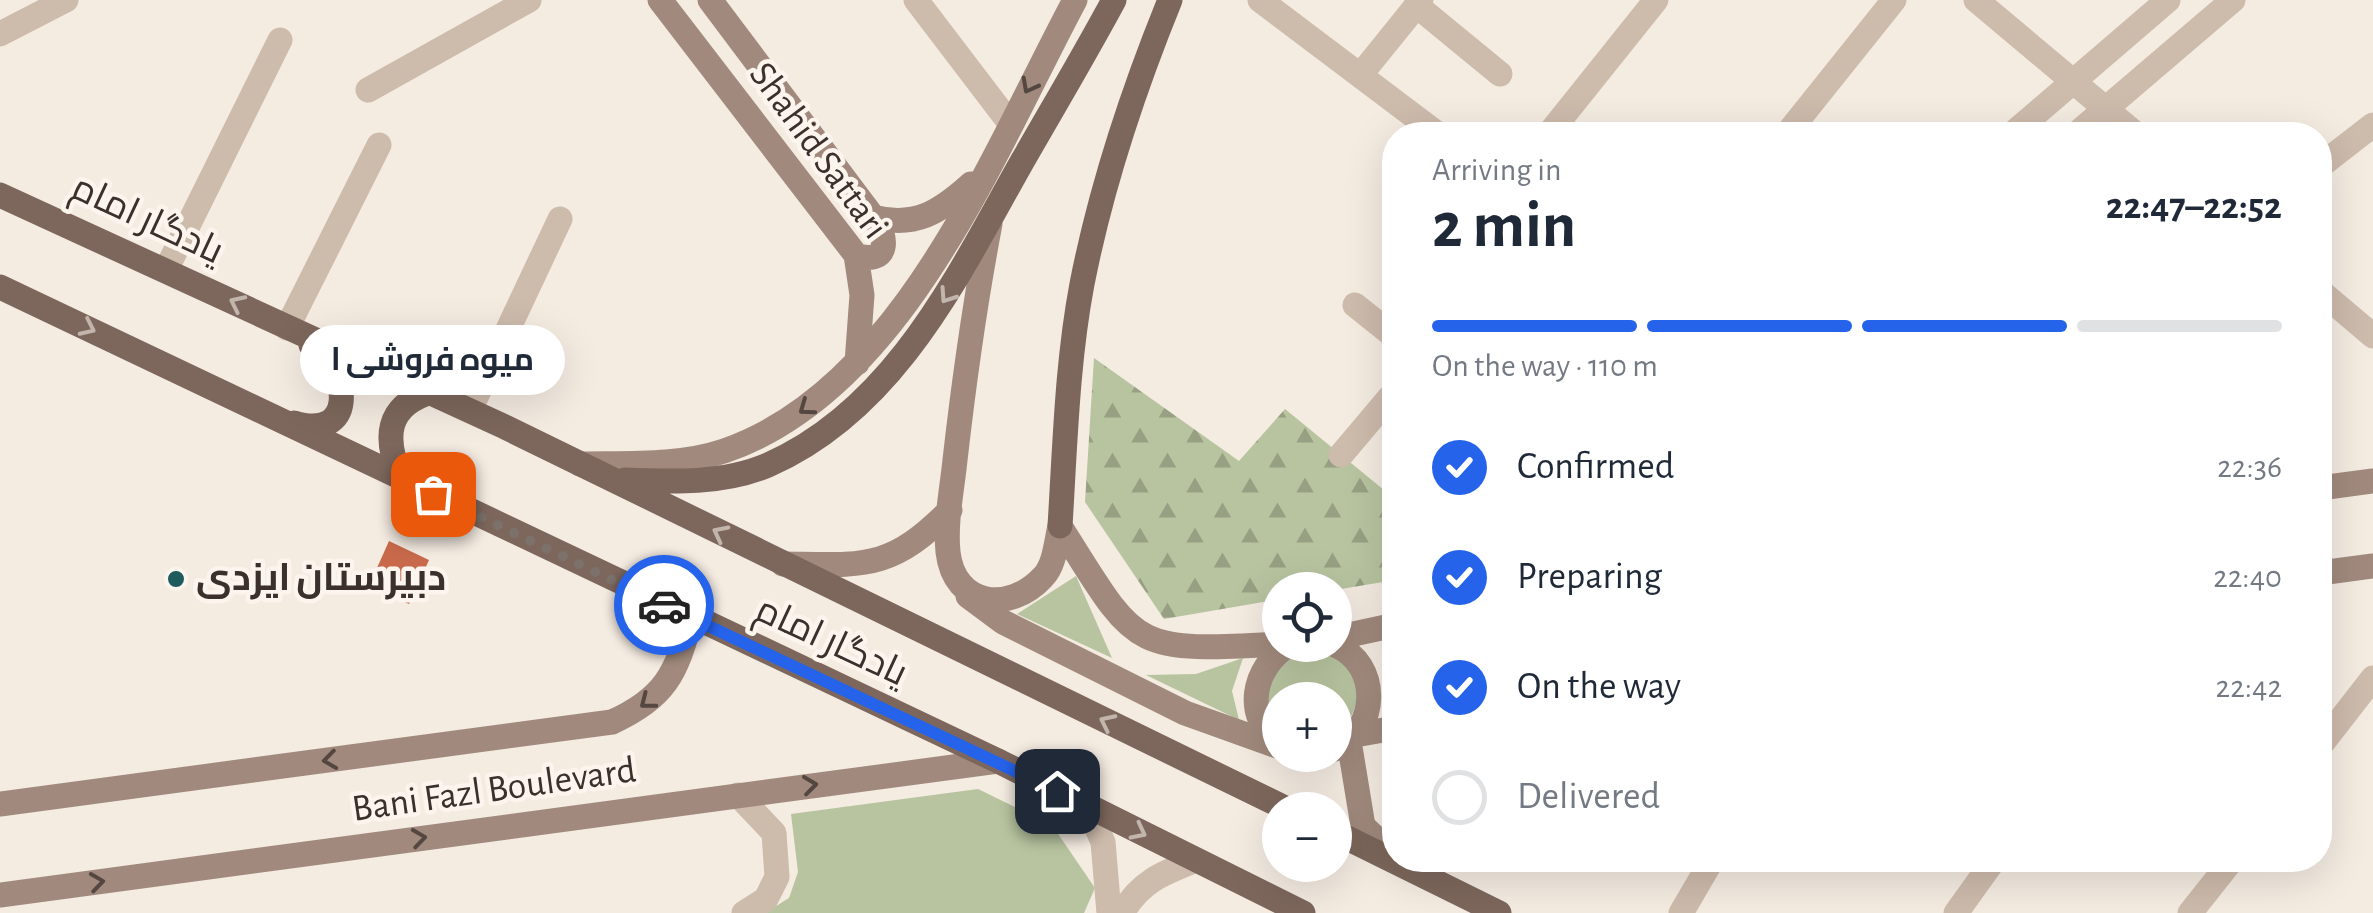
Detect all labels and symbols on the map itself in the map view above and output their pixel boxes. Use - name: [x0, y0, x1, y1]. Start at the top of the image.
- street label: Shahid Sattari: [742, 56, 894, 246]
- one-way arrow: [1021, 75, 1041, 93]
- street label: یادگار امام: [63, 168, 229, 276]
- one-way arrow: [940, 286, 959, 304]
- one-way arrow: [230, 296, 248, 315]
- one-way arrow: [78, 316, 96, 336]
- callout: میوه فروشی ا: [300, 324, 566, 394]
- one-way arrow: [799, 396, 817, 413]
- pin: [391, 452, 476, 537]
- one-way arrow: [713, 526, 731, 545]
- courier: [614, 555, 714, 655]
- place label: دبیرستان ایزدی: [196, 560, 446, 600]
- marker: دبیرستان ایزدی: [165, 568, 187, 590]
- street label: یادگار امام: [747, 590, 913, 698]
- one-way arrow: [640, 690, 658, 708]
- one-way arrow: [1099, 714, 1117, 734]
- one-way arrow: [322, 749, 338, 770]
- pin: [1015, 749, 1100, 834]
- street label: Bani Fazl Boulevard: [350, 751, 638, 829]
- one-way arrow: [802, 776, 818, 797]
- one-way arrow: [1128, 819, 1146, 839]
- one-way arrow: [410, 829, 427, 850]
- one-way arrow: [89, 872, 105, 893]

